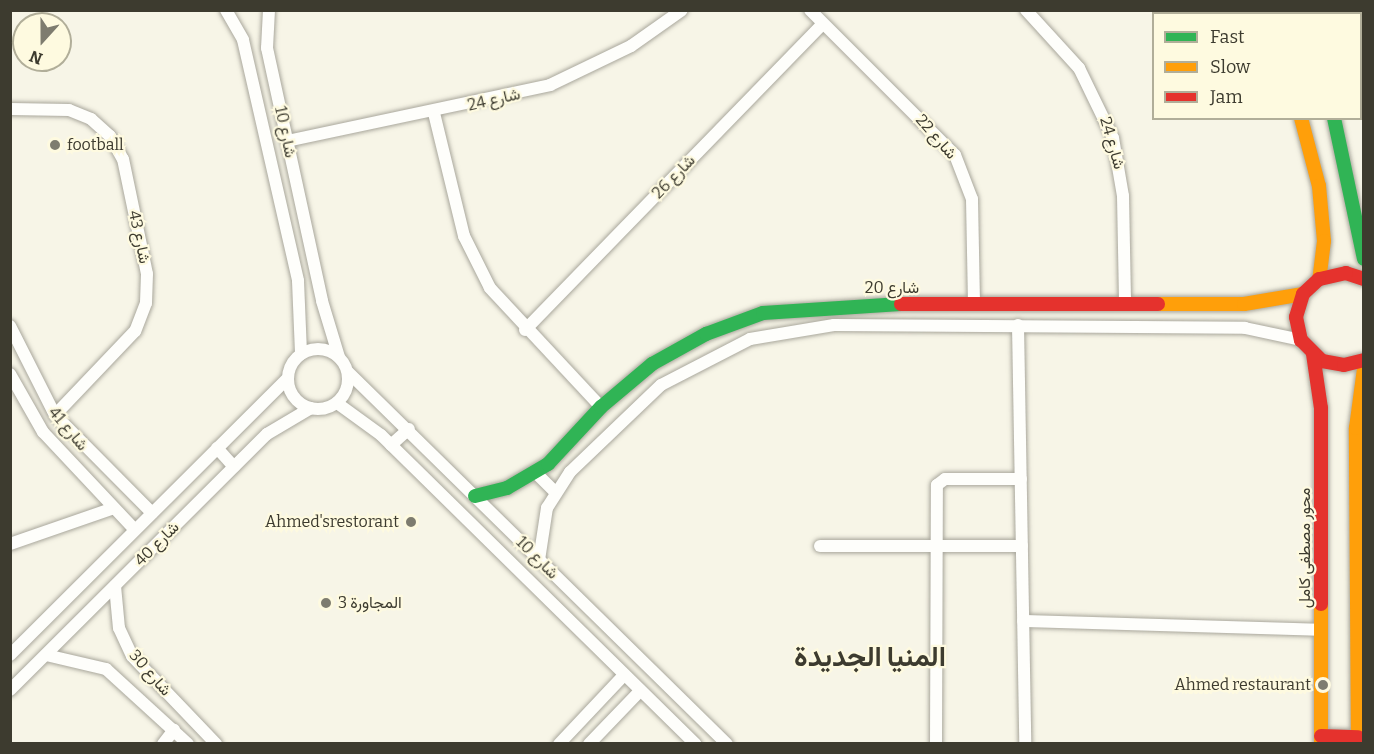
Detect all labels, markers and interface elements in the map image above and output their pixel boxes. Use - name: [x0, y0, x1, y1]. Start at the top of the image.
- north arrow: [12, 12, 72, 72]
- legend: [1152, 12, 1362, 120]
- text: Fast: [1210, 26, 1245, 48]
- text: N: [27, 46, 45, 68]
- text: Slow: [1210, 56, 1250, 78]
- street label: شارع 24: [466, 85, 522, 115]
- text: Jam: [1210, 86, 1243, 108]
- street label: شارع 10: [270, 105, 300, 159]
- street label: شارع 22: [911, 111, 961, 163]
- street label: شارع 24: [1095, 115, 1129, 171]
- place label: football: [67, 135, 124, 155]
- marker: football: [48, 138, 62, 152]
- street label: شارع 26: [649, 151, 699, 203]
- street label: شارع 43: [124, 209, 154, 265]
- street label: شارع 20: [865, 278, 919, 298]
- street label: شارع 41: [44, 403, 92, 455]
- street label: محور مصطفى كامل: [1295, 488, 1315, 608]
- place label: Ahmed'srestorant: [265, 512, 399, 532]
- marker: Ahmed'srestorant: [404, 515, 418, 529]
- street label: شارع 40: [131, 518, 183, 570]
- street label: شارع 10: [512, 533, 562, 583]
- place label: المجاورة 3: [338, 593, 402, 613]
- marker: المجاورة 3: [319, 596, 333, 610]
- district label: المنيا الجديدة: [794, 640, 946, 674]
- street label: شارع 30: [125, 646, 175, 700]
- place label: Ahmed restaurant: [1175, 675, 1311, 695]
- marker: Ahmed restaurant: [1316, 678, 1330, 692]

